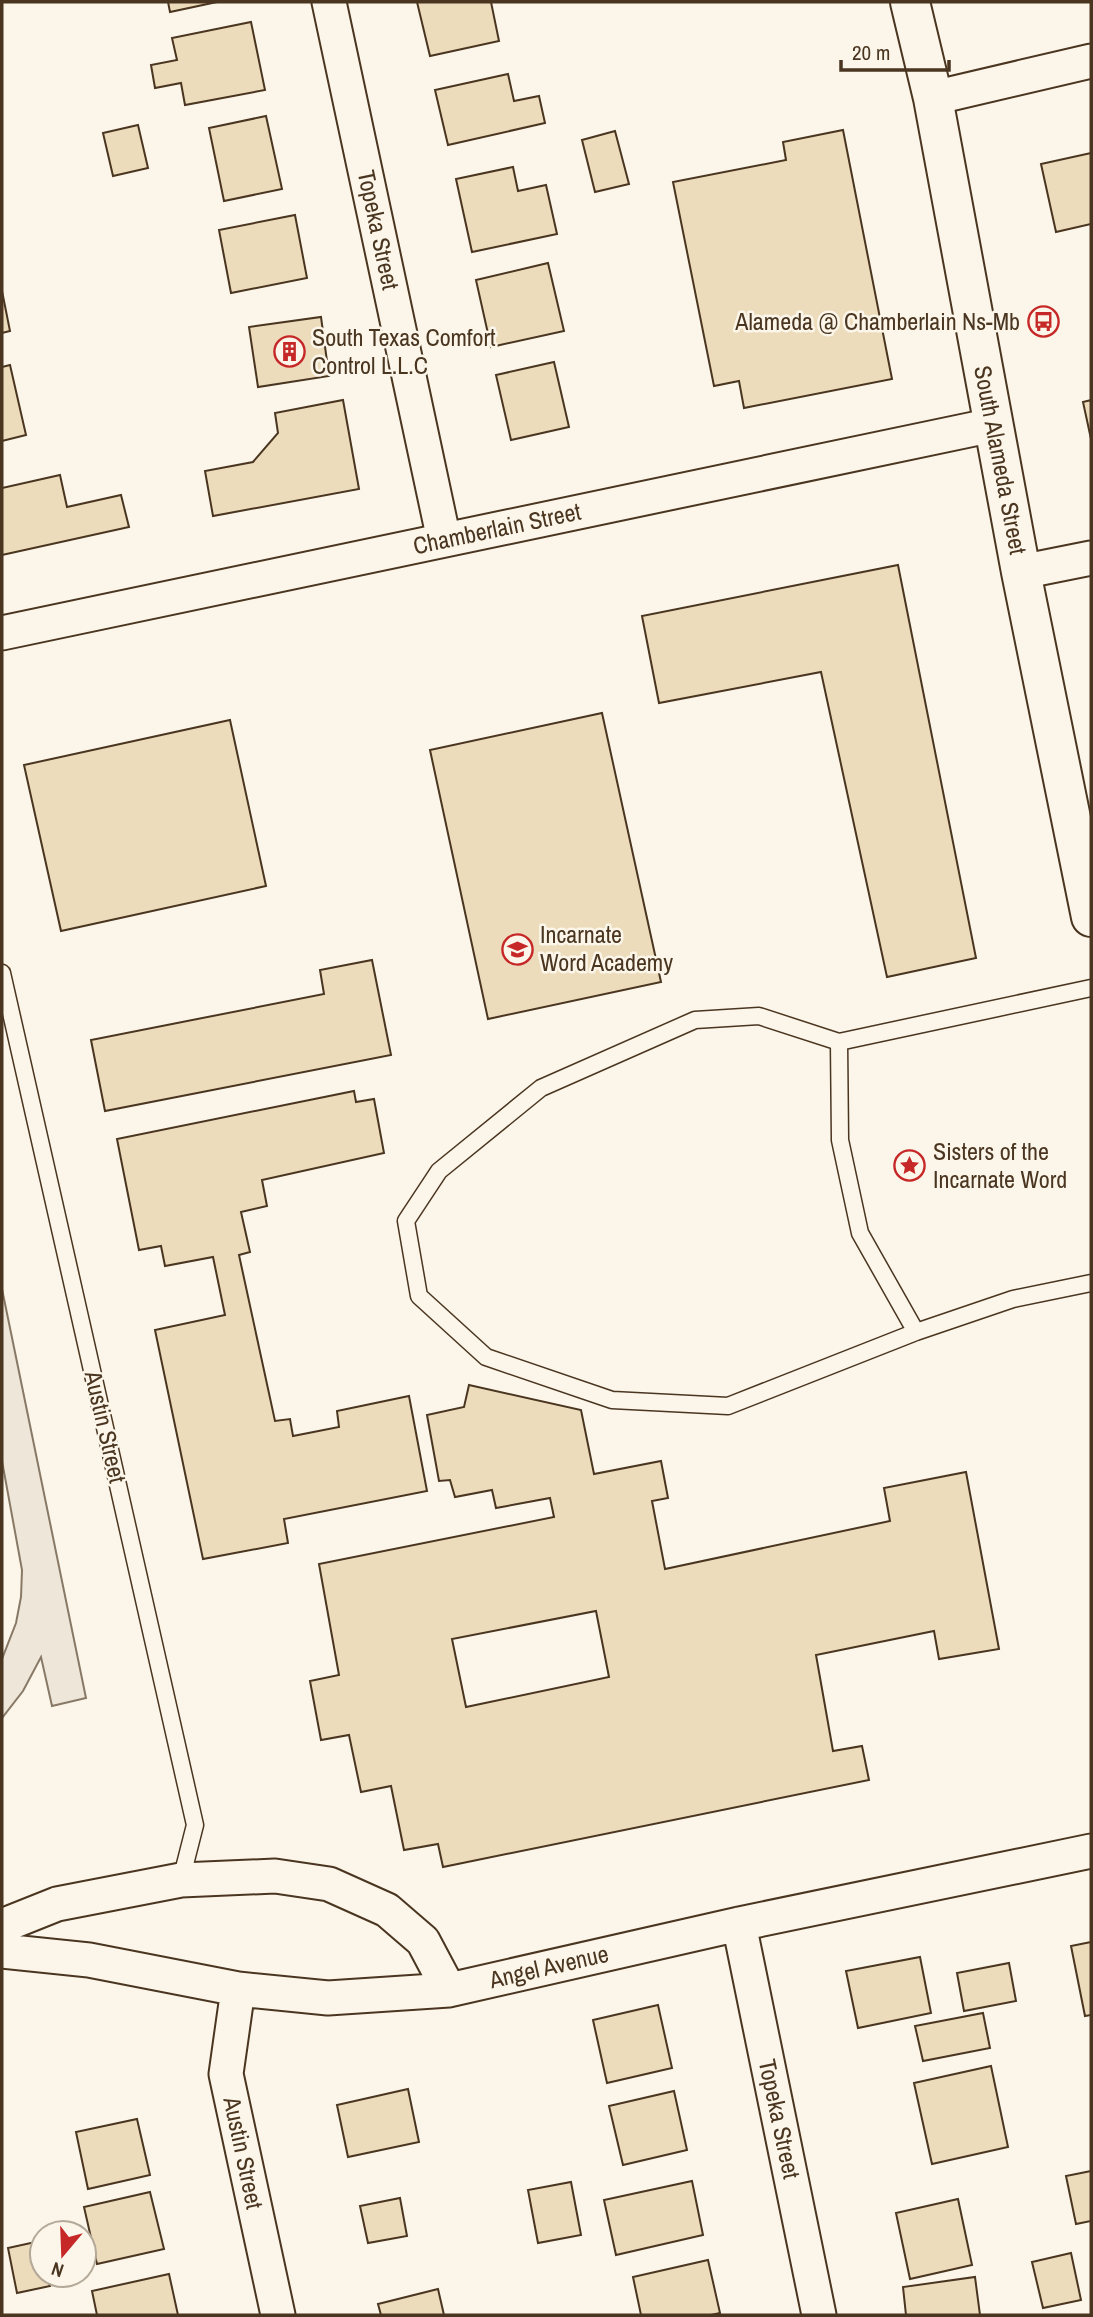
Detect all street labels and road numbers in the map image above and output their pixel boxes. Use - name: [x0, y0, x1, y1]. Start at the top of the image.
- street label: Topeka Street: [351, 167, 407, 293]
- street label: South Alameda Street: [967, 363, 1035, 557]
- street label: Chamberlain Street: [410, 495, 584, 561]
- street label: Austin Street: [77, 1367, 134, 1486]
- street label: Angel Avenue: [485, 1937, 611, 1995]
- street label: Topeka Street: [752, 2056, 808, 2182]
- street label: Austin Street: [216, 2093, 272, 2212]

